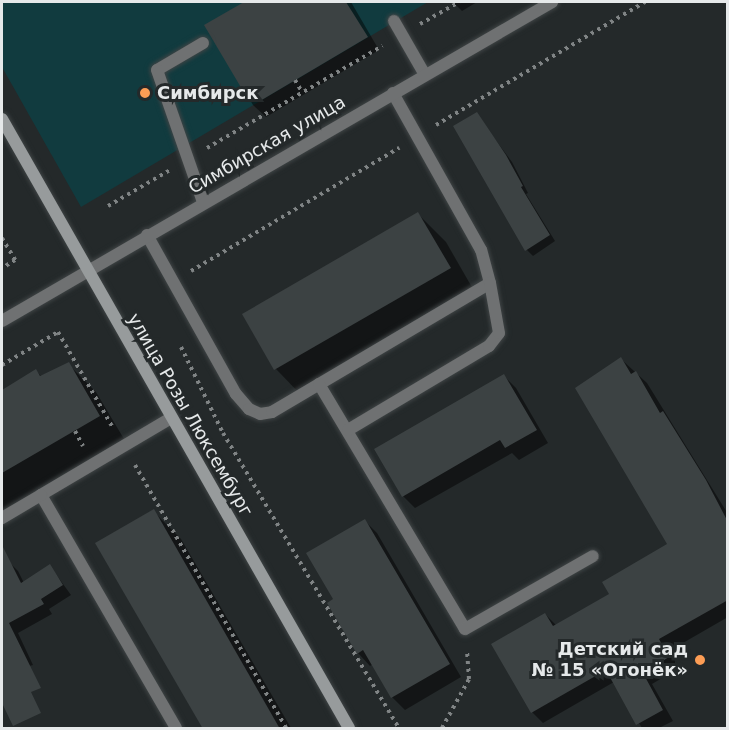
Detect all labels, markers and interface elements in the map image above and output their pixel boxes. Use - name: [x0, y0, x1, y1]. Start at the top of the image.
- place label: Симбирск: [157, 82, 258, 104]
- marker: Симбирск: [138, 86, 152, 100]
- street label: Симбирская улица: [185, 91, 349, 199]
- street label: улица Розы Люксембург: [123, 310, 257, 520]
- place label: Детский сад № 15 «Огонёк»: [532, 639, 688, 682]
- marker: Детский сад № 15 «Огонёк»: [693, 653, 707, 667]

